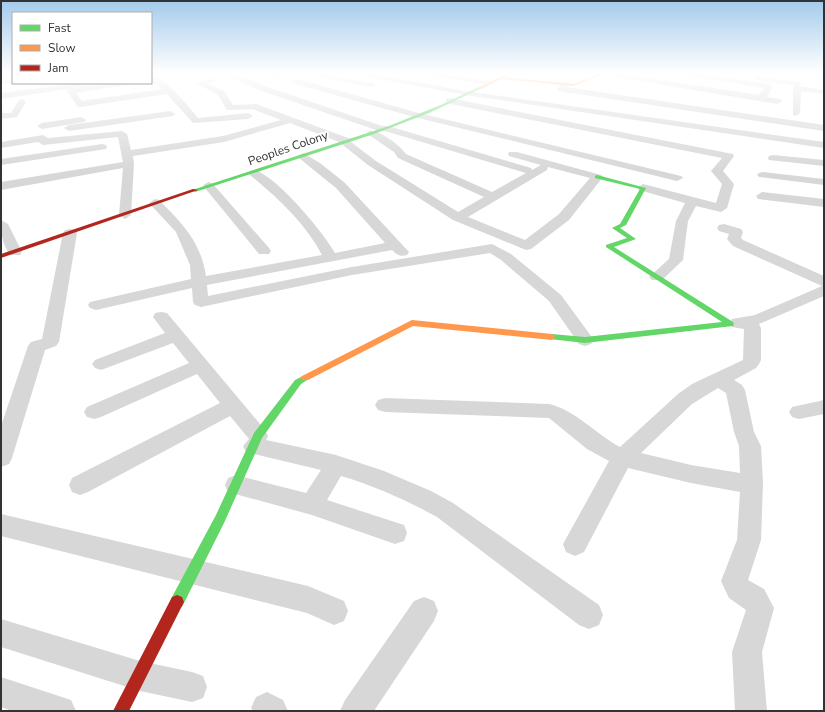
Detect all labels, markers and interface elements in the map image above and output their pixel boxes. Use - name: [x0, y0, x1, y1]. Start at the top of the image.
- legend: [12, 12, 152, 84]
- text: Fast: [48, 20, 71, 36]
- text: Slow: [48, 40, 76, 56]
- text: Jam: [47, 60, 69, 76]
- street label: Peoples Colony: [246, 127, 331, 169]

